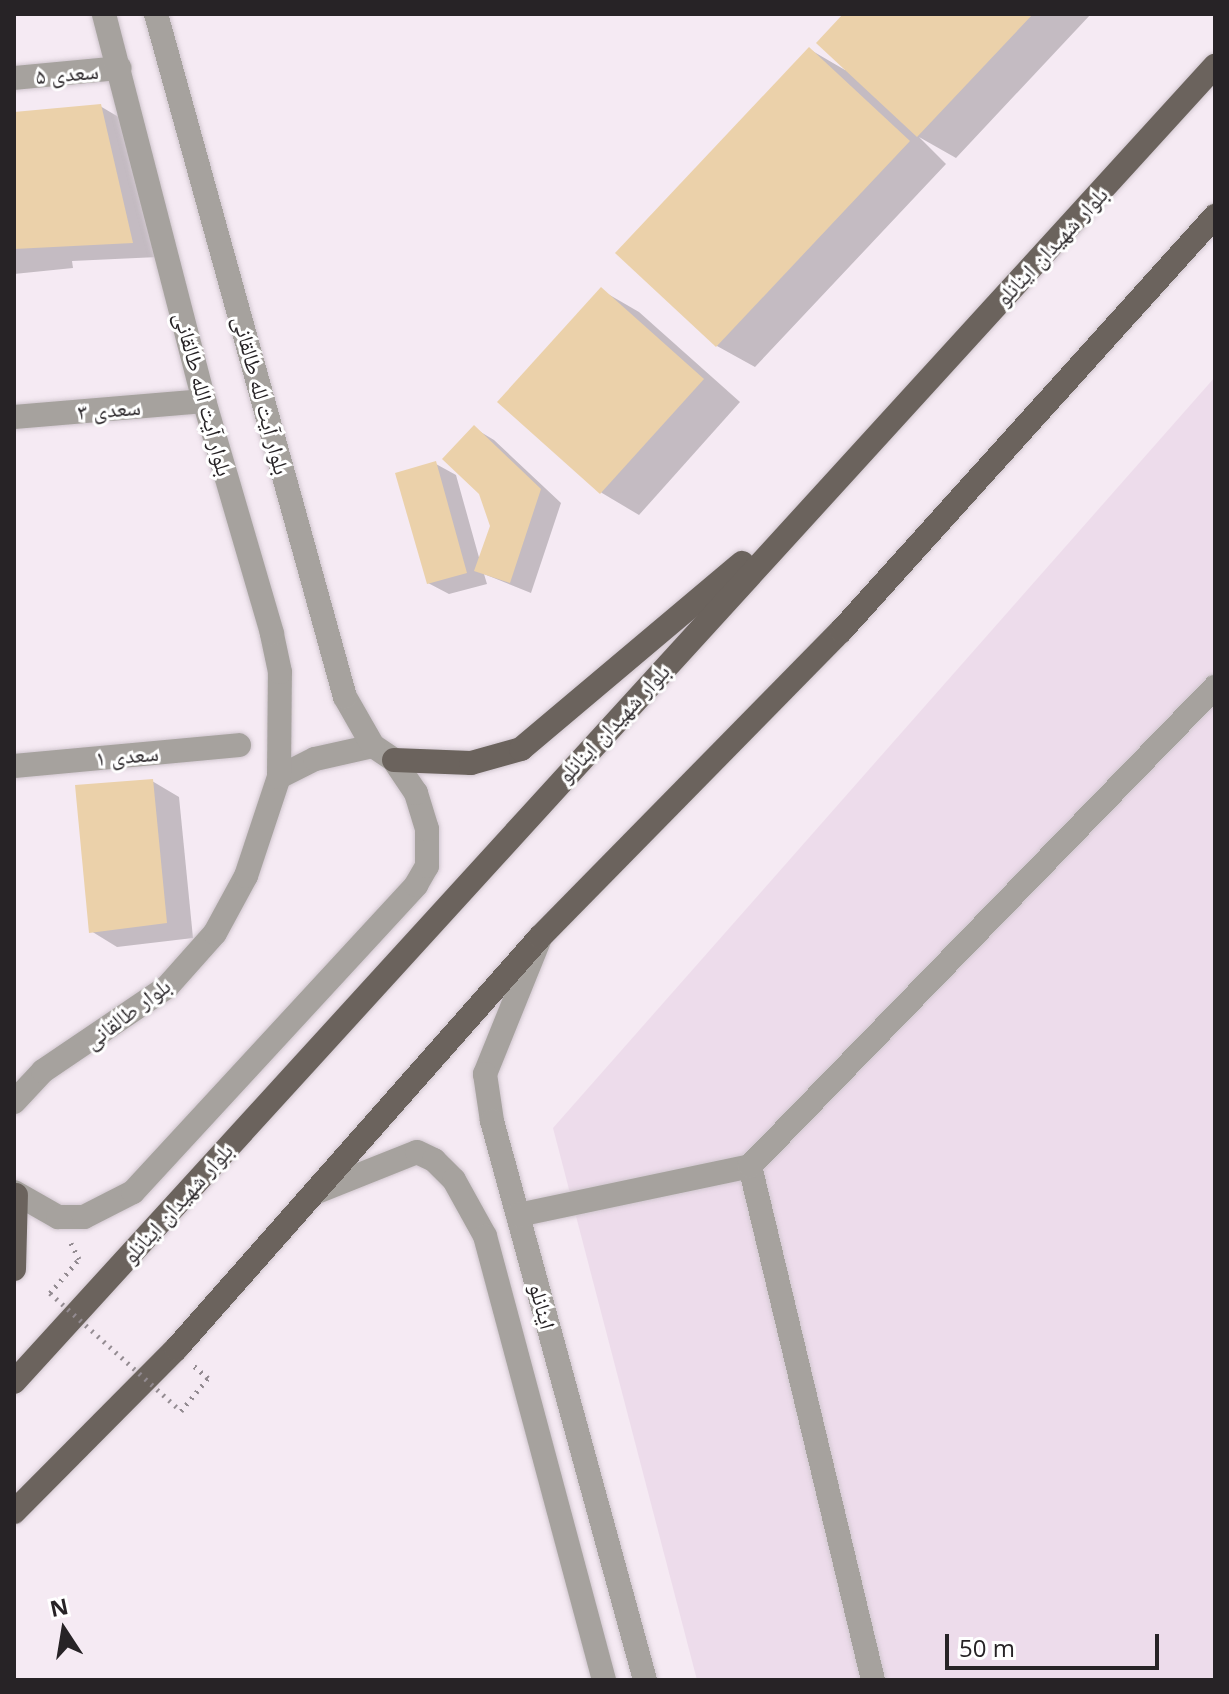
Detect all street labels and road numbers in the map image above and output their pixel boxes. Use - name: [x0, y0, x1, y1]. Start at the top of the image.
- street label: سعدی ۵: [34, 57, 100, 89]
- street label: بلوار شهیدان اینانلو: [989, 181, 1113, 311]
- street label: بلوار آیت الله طالقانی: [169, 309, 239, 479]
- street label: بلوار آیت لله طالقانی: [228, 313, 296, 477]
- street label: سعدی ۳: [76, 393, 142, 425]
- street label: بلوار شهیدان اینانلو: [551, 658, 675, 788]
- street label: سعدی ۱: [94, 739, 160, 771]
- street label: بلوار طالقانی: [79, 972, 175, 1054]
- street label: بلوار شهیدان اینانلو: [116, 1137, 238, 1269]
- street label: اینانلو: [524, 1280, 562, 1332]

